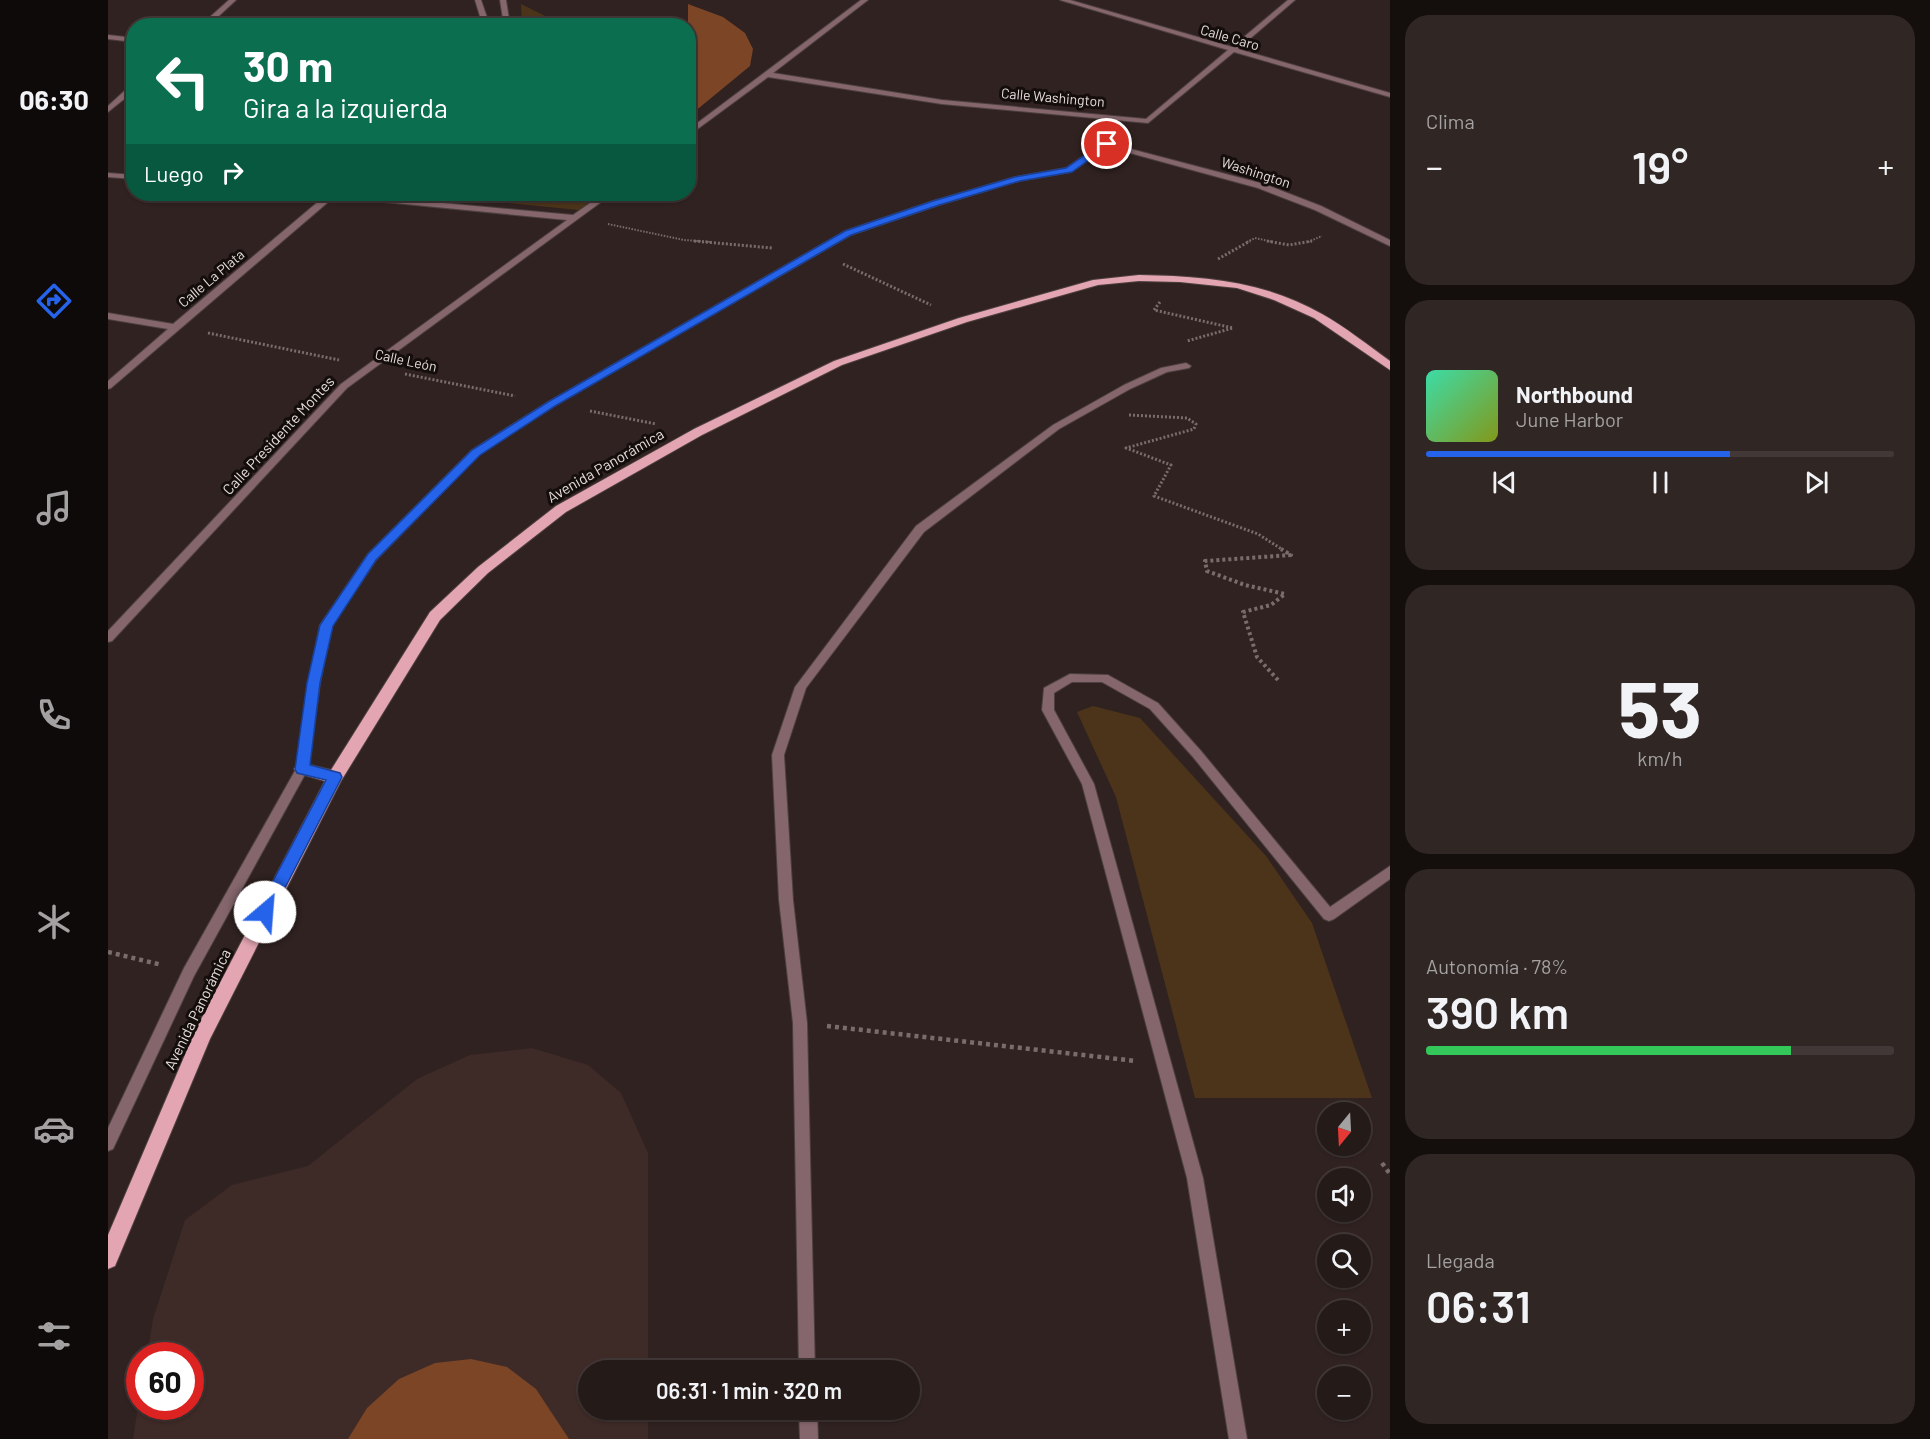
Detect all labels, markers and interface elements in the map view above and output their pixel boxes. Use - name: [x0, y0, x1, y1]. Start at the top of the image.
- street label: Calle Caro: [1199, 20, 1261, 54]
- text: 30 m: [243, 40, 333, 90]
- icon: left: [144, 42, 222, 120]
- text: 06:30: [19, 83, 89, 115]
- street label: Calle Washington: [1000, 84, 1106, 110]
- text: Gira a la izquierda: [243, 91, 448, 123]
- text: Clima: [1426, 109, 1475, 133]
- pin: [1081, 118, 1132, 169]
- icon: arrive: [1090, 127, 1123, 160]
- text: 19°: [1632, 139, 1688, 193]
- text: −: [1426, 146, 1443, 186]
- text: +: [1878, 146, 1894, 186]
- street label: Washington: [1219, 153, 1293, 191]
- icon: right: [216, 156, 249, 189]
- text: Luego: [144, 160, 204, 186]
- street label: Calle La Plata: [174, 245, 248, 311]
- icon: directions: [33, 280, 75, 322]
- street label: Calle León: [374, 345, 438, 375]
- street label: Calle Presidente Montes: [218, 372, 338, 498]
- text: Northbound: [1516, 381, 1633, 407]
- text: June Harbor: [1516, 407, 1623, 431]
- street label: Avenida Panorámica: [543, 424, 667, 506]
- icon: previous: [1488, 466, 1521, 499]
- icon: pause: [1644, 466, 1677, 499]
- icon: next: [1800, 466, 1833, 499]
- icon: music: [33, 487, 75, 529]
- text: 53: [1618, 660, 1702, 754]
- icon: phone: [33, 694, 75, 736]
- text: km/h: [1637, 746, 1683, 770]
- position arrow: [233, 880, 297, 944]
- icon: climate: [33, 901, 75, 943]
- street label: Avenida Panorámica: [160, 946, 234, 1072]
- text: Autonomía · 78%: [1426, 954, 1568, 978]
- text: 390 km: [1426, 984, 1569, 1038]
- north arrow: [1317, 1102, 1371, 1156]
- map controls: [1317, 1102, 1371, 1420]
- icon: car: [33, 1108, 75, 1150]
- button: sound: [1317, 1168, 1371, 1222]
- button: search: [1317, 1234, 1371, 1288]
- text: Llegada: [1426, 1248, 1495, 1272]
- text: 06:31: [1426, 1278, 1531, 1332]
- button: +: [1317, 1300, 1371, 1354]
- icon: filters: [33, 1315, 75, 1357]
- speed limit sign: 60: [126, 1342, 204, 1420]
- button: −: [1317, 1366, 1371, 1420]
- text: 06:31 · 1 min · 320 m: [656, 1377, 842, 1403]

